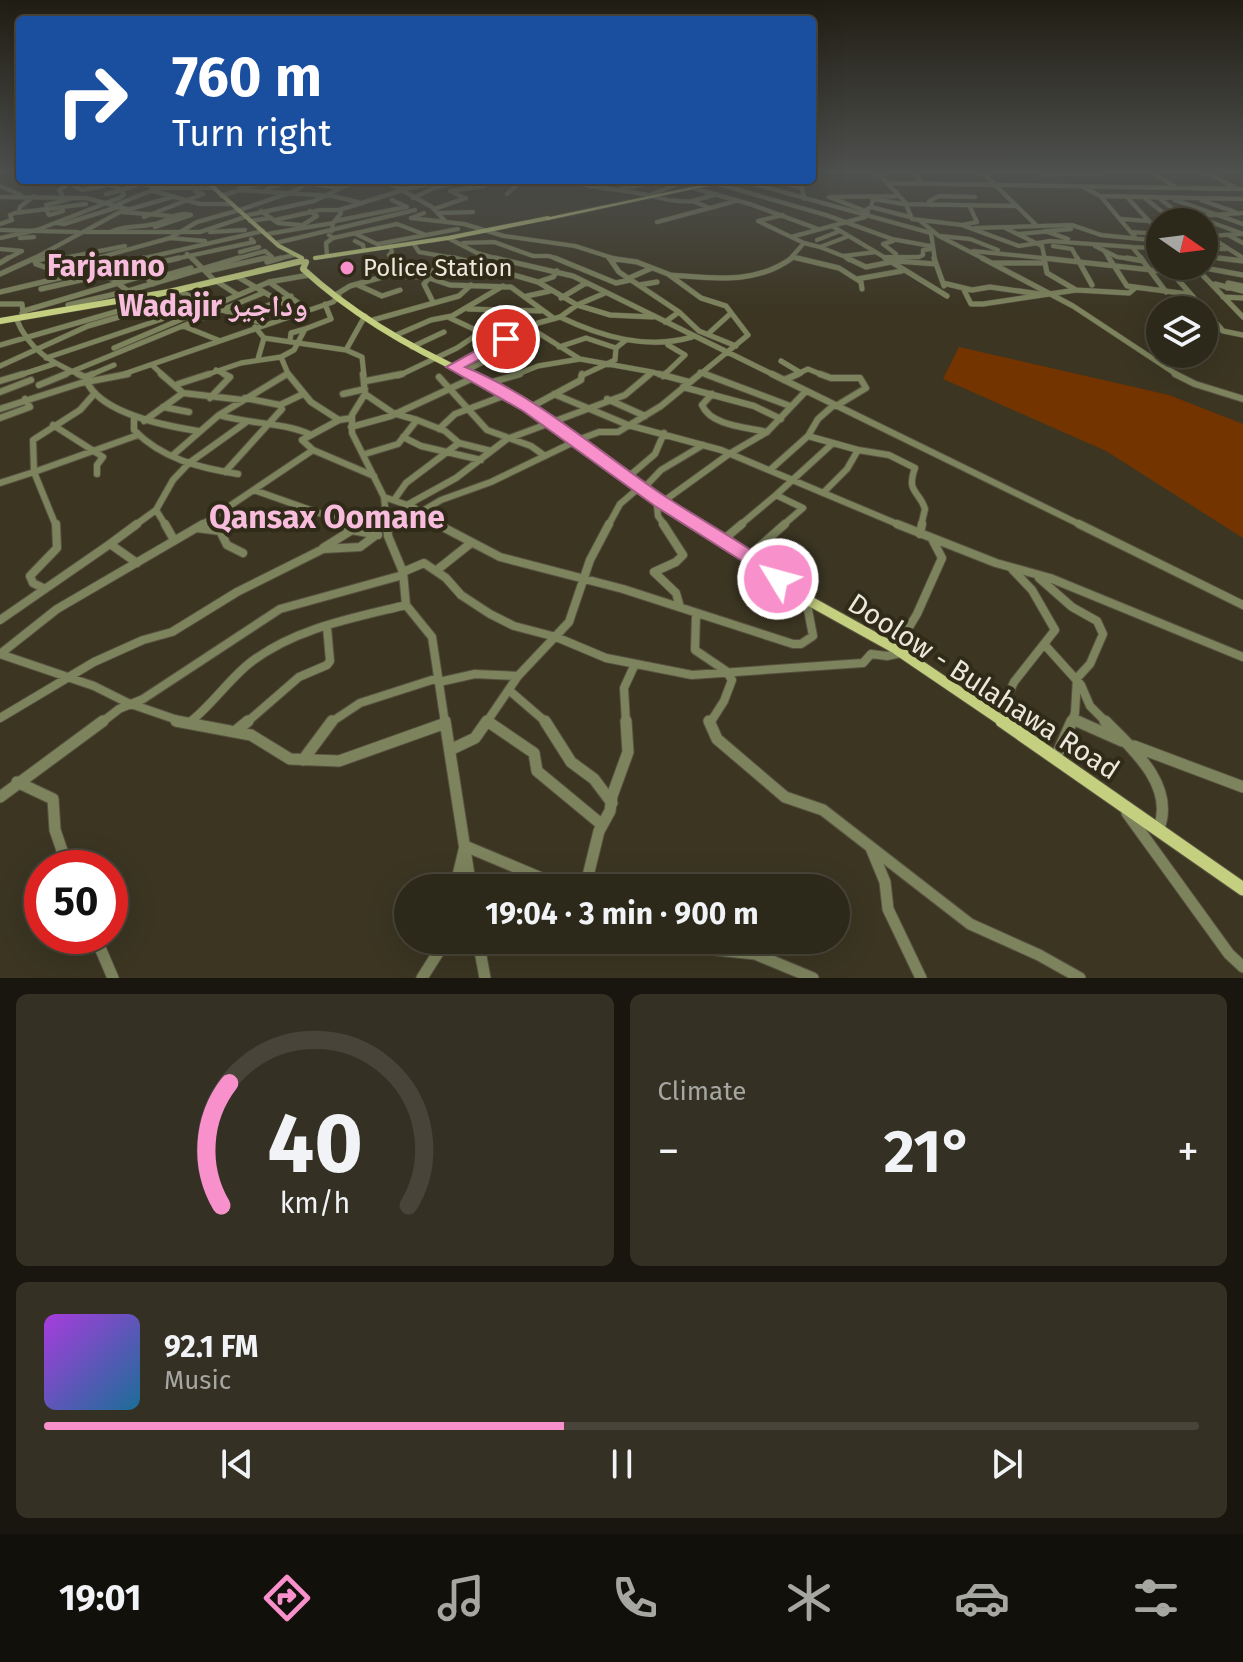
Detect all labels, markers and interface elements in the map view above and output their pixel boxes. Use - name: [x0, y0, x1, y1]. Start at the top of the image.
- text: 760 m: [172, 44, 322, 111]
- icon: right: [40, 48, 144, 152]
- text: Turn right: [172, 112, 332, 156]
- north arrow: [1146, 208, 1218, 280]
- map controls: [1146, 208, 1218, 368]
- district label: Farjanno: [47, 248, 165, 284]
- place label: Police Station: [363, 254, 513, 282]
- marker: Police Station: [338, 259, 356, 277]
- district label: Wadajir وداجير: [118, 288, 308, 324]
- button: layers: [1146, 296, 1218, 368]
- pin: [472, 305, 540, 373]
- icon: arrive: [484, 317, 528, 361]
- district label: Qansax Oomane: [209, 498, 445, 536]
- position arrow: [736, 537, 820, 621]
- street label: Doolow - Bulahawa Road: [842, 586, 1125, 786]
- speed limit sign: 50: [24, 850, 128, 954]
- text: 19:04 · 3 min · 900 m: [485, 896, 759, 932]
- text: Climate: [658, 1076, 746, 1107]
- text: 40: [267, 1094, 363, 1194]
- text: 21°: [884, 1116, 973, 1188]
- text: −: [658, 1125, 680, 1178]
- text: +: [1177, 1125, 1199, 1178]
- text: km/h: [279, 1186, 350, 1221]
- text: 92.1 FM: [164, 1329, 258, 1365]
- text: Music: [164, 1365, 231, 1396]
- icon: previous: [215, 1442, 259, 1486]
- icon: pause: [600, 1442, 644, 1486]
- icon: next: [985, 1442, 1029, 1486]
- icon: directions: [259, 1570, 315, 1626]
- icon: music: [433, 1570, 489, 1626]
- icon: phone: [607, 1570, 663, 1626]
- icon: climate: [781, 1570, 837, 1626]
- icon: car: [954, 1570, 1010, 1626]
- icon: filters: [1128, 1570, 1184, 1626]
- text: 19:01: [59, 1576, 141, 1620]

